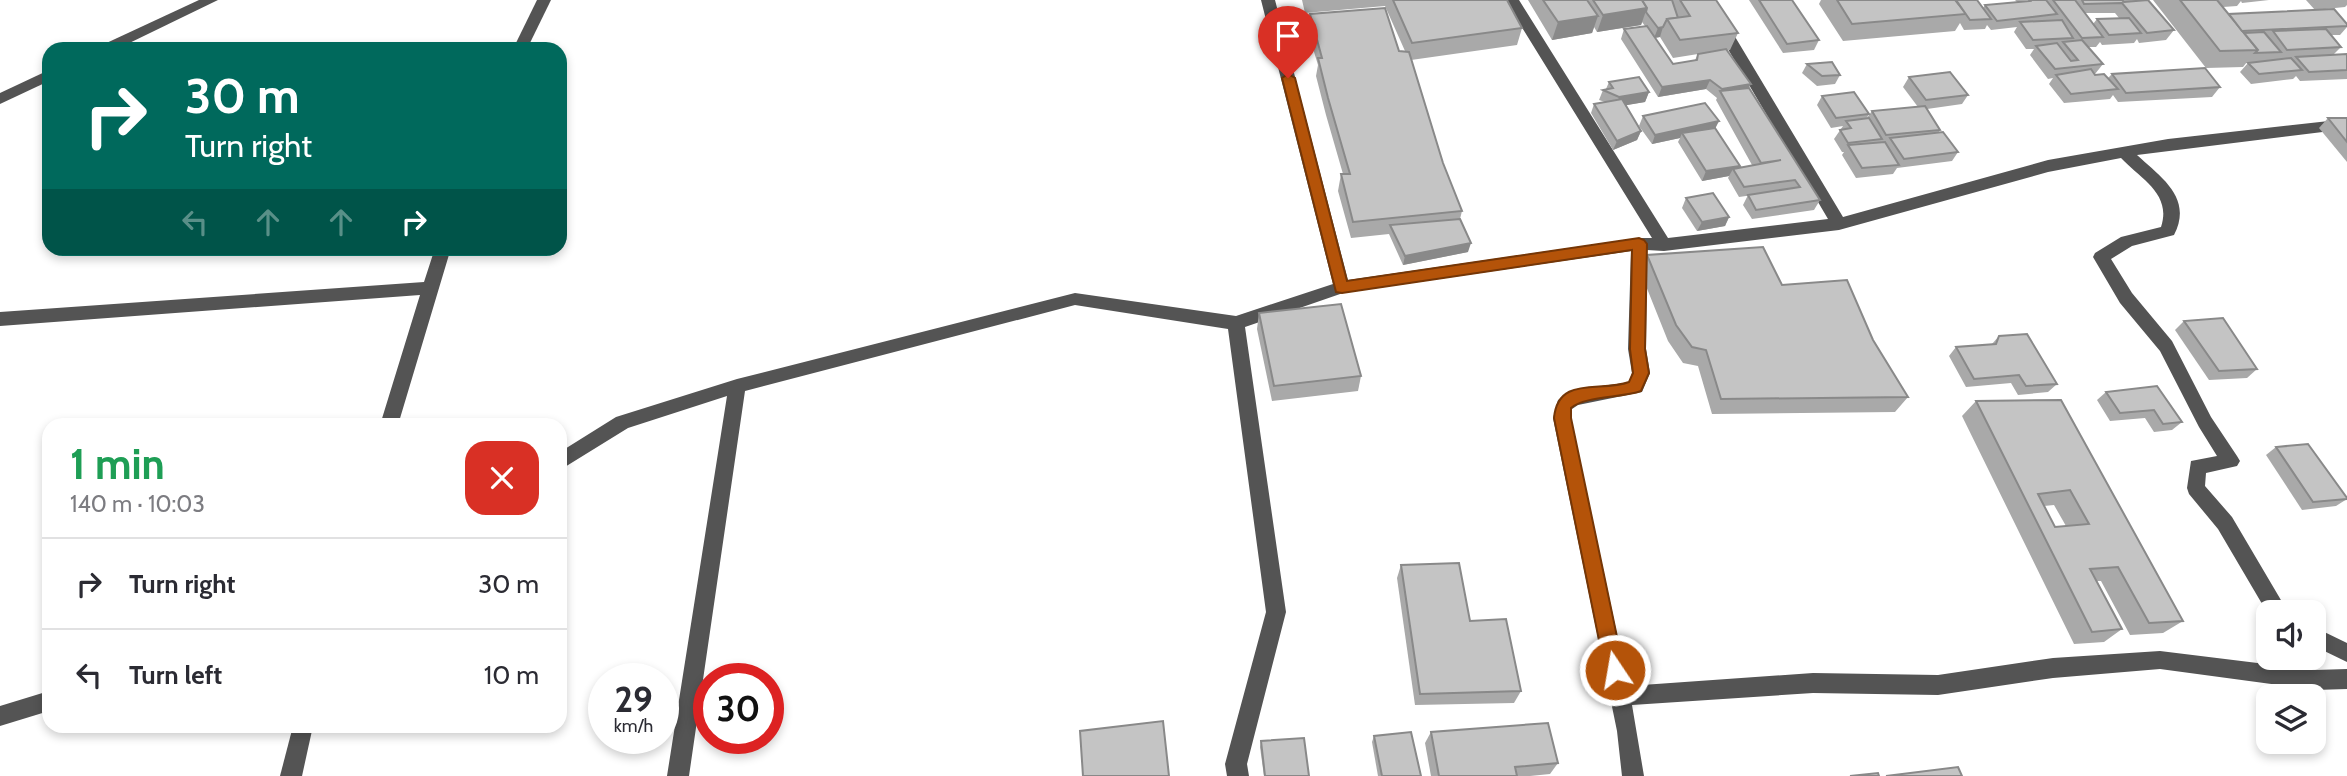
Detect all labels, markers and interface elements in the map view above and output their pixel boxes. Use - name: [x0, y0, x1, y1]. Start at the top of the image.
- pin: [1258, 6, 1318, 78]
- icon: arrive: [1269, 17, 1307, 55]
- text: 30 m: [185, 66, 300, 125]
- icon: right: [70, 70, 161, 161]
- text: Turn right: [185, 126, 312, 165]
- icon: left: [176, 203, 214, 241]
- icon: ahead: [249, 203, 287, 241]
- icon: ahead: [322, 203, 360, 241]
- icon: right: [395, 203, 433, 241]
- text: 1 min: [70, 438, 165, 490]
- button: close: [465, 441, 539, 515]
- text: 140 m · 10:03: [70, 490, 205, 518]
- icon: right: [70, 565, 108, 603]
- text: Turn right: [129, 568, 235, 600]
- text: 30 m: [478, 568, 539, 600]
- map controls: [2256, 600, 2326, 754]
- button: sound: [2256, 600, 2326, 670]
- position arrow: [1578, 633, 1652, 707]
- icon: left: [70, 656, 108, 694]
- text: Turn left: [129, 659, 222, 691]
- text: 10 m: [484, 659, 539, 691]
- speed limit sign: 30: [693, 663, 784, 754]
- text: 29: [614, 678, 653, 721]
- button: layers: [2256, 684, 2326, 754]
- text: km/h: [614, 715, 653, 737]

